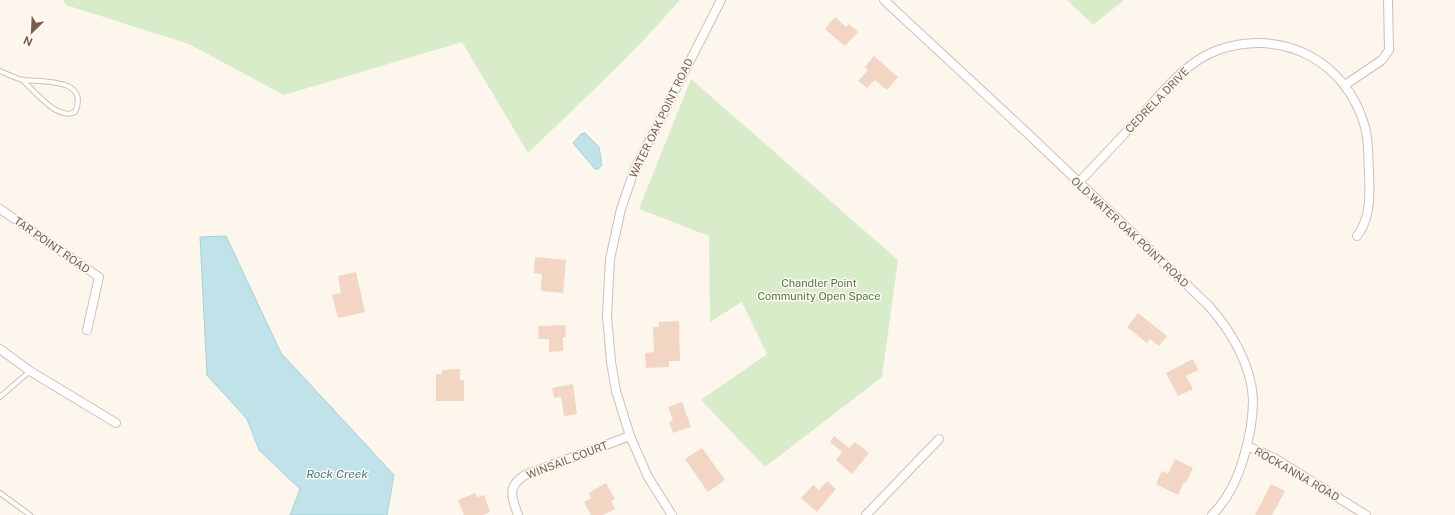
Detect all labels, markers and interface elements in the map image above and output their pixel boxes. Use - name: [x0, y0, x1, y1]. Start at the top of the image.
- north arrow: [12, 12, 52, 52]
- text: N: [22, 34, 34, 48]
- street label: WATER OAK POINT ROAD: [627, 56, 695, 180]
- street label: CEDRELA DRIVE: [1123, 65, 1191, 135]
- street label: OLD WATER OAK POINT ROAD: [1069, 174, 1191, 290]
- street label: TAR POINT ROAD: [12, 214, 92, 276]
- park label: Chandler Point Community Open Space: [757, 277, 881, 302]
- street label: WINSAIL COURT: [525, 439, 610, 481]
- street label: ROCKANNA ROAD: [1252, 445, 1342, 503]
- water label: Rock Creek: [306, 467, 368, 481]

